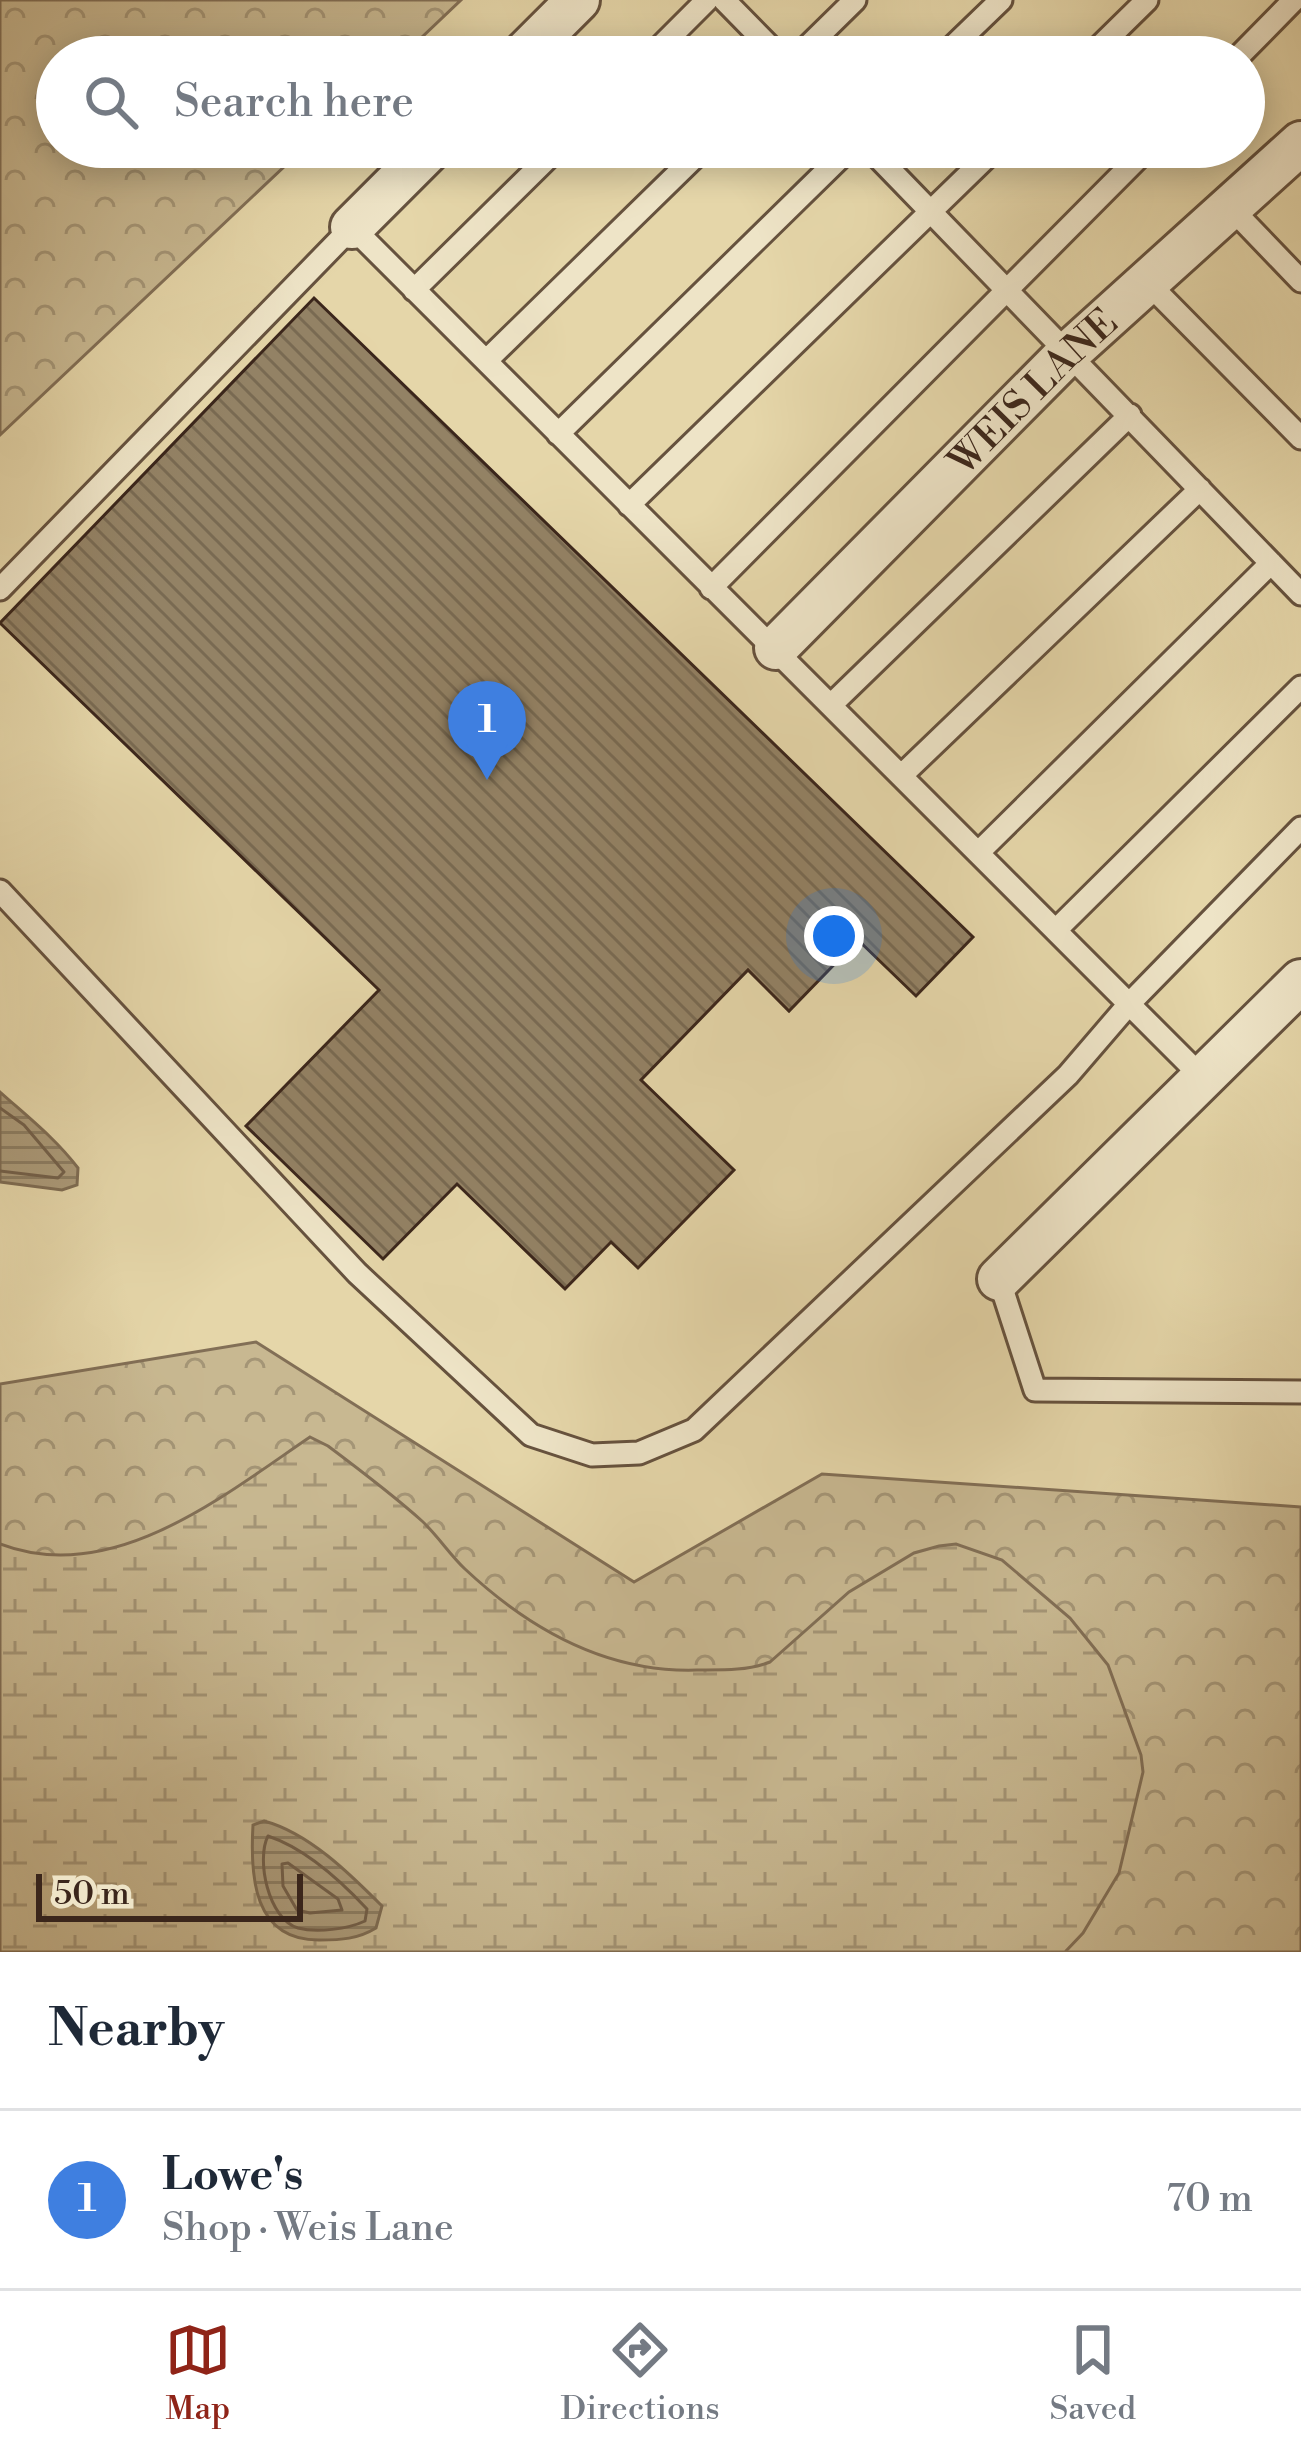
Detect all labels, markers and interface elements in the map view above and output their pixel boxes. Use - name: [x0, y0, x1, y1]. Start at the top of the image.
- search box: [36, 36, 1265, 168]
- icon: search: [78, 69, 144, 135]
- text: Search here: [174, 74, 414, 131]
- street label: WEIS LANE: [938, 299, 1128, 488]
- pin: 1: [448, 681, 526, 780]
- your location: [804, 906, 864, 966]
- scale bar: [36, 1868, 303, 1921]
- text: 50 m: [54, 1874, 130, 1915]
- text: Nearby: [48, 1998, 224, 2062]
- text: Lowe's: [162, 2147, 303, 2204]
- text: 1: [78, 2175, 96, 2224]
- text: 70 m: [1166, 2175, 1253, 2224]
- text: Shop · Weis Lane: [162, 2204, 454, 2253]
- tab: Map: [165, 2317, 231, 2430]
- tab: Directions: [561, 2317, 720, 2430]
- tab: Saved: [1049, 2317, 1136, 2430]

